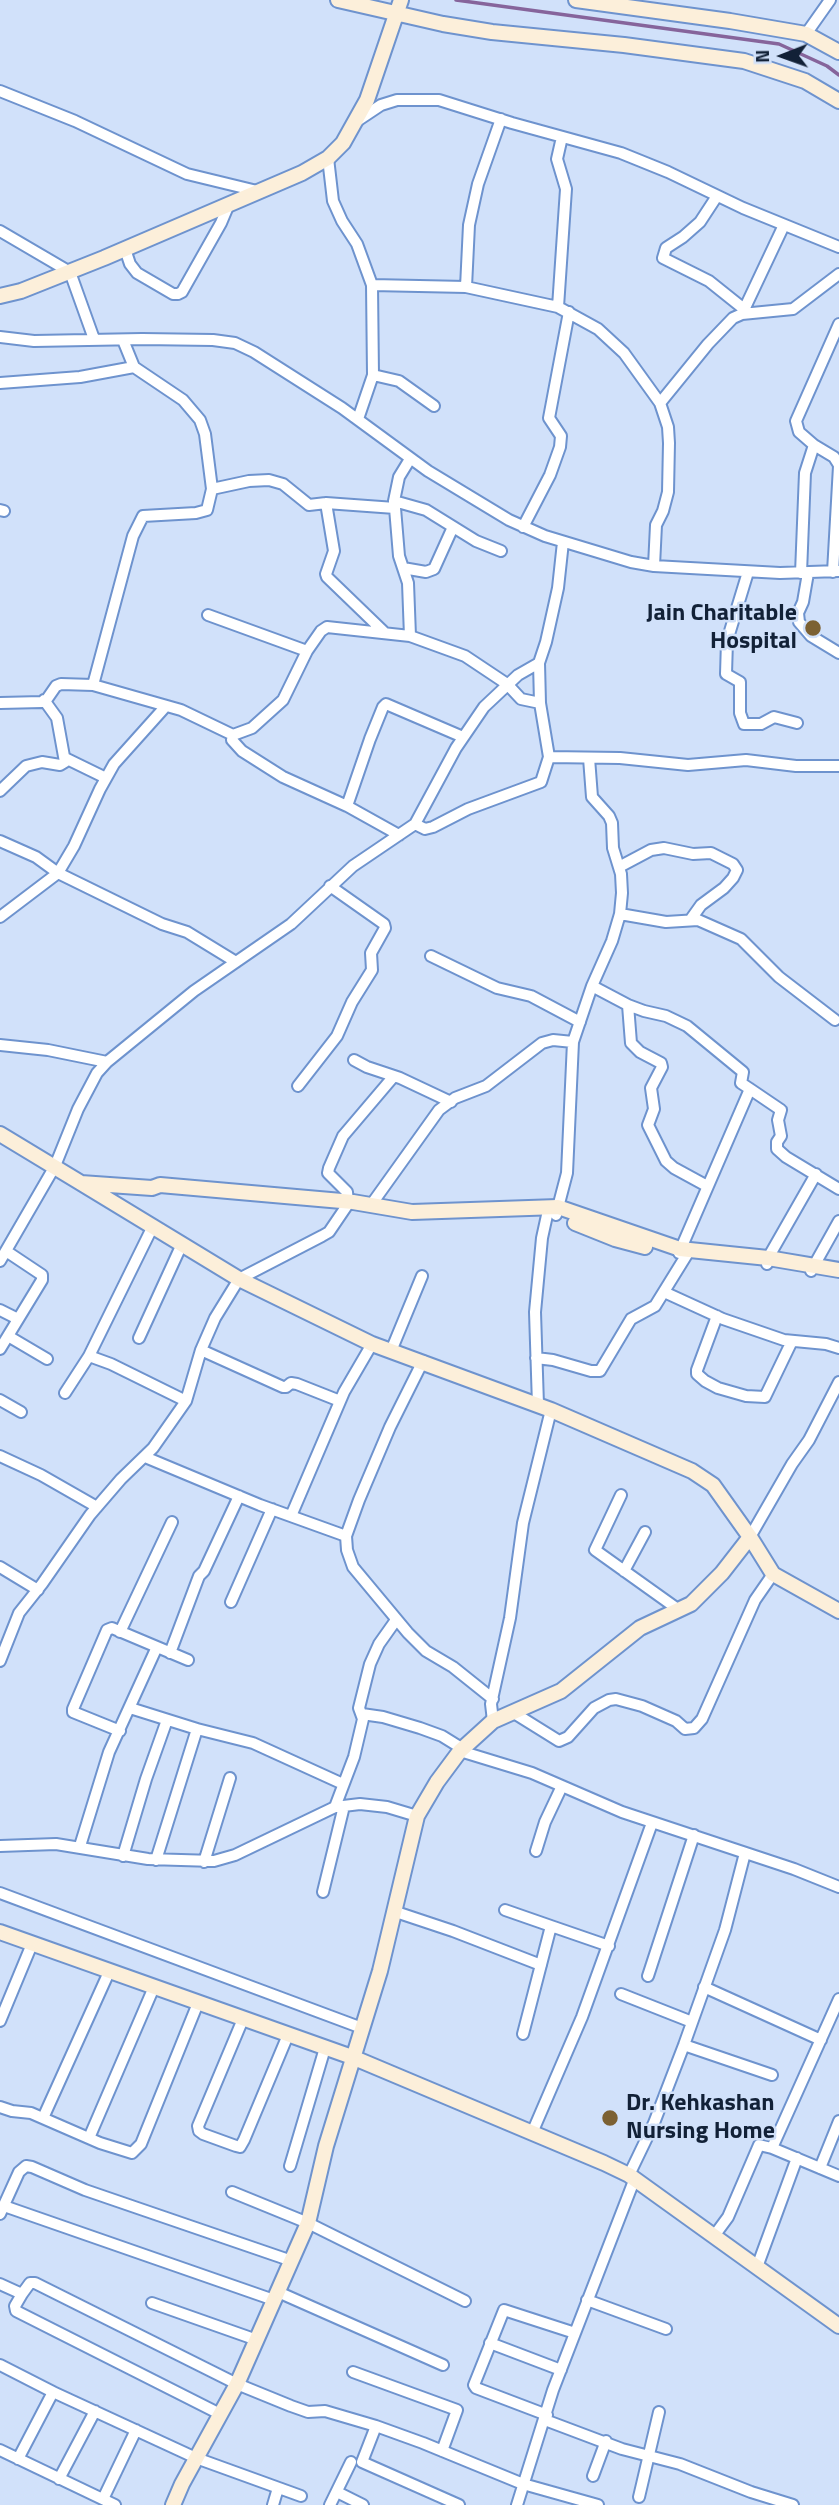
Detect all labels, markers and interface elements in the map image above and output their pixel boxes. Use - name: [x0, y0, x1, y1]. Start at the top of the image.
- north arrow: [748, 21, 818, 91]
- text: N: [747, 50, 776, 63]
- place label: Jain Charitable Hospital: [646, 600, 797, 656]
- marker: Jain Charitable Hospital: [803, 618, 823, 638]
- place label: Dr. Kehkashan Nursing Home: [626, 2090, 775, 2146]
- marker: Dr. Kehkashan Nursing Home: [600, 2108, 620, 2128]

